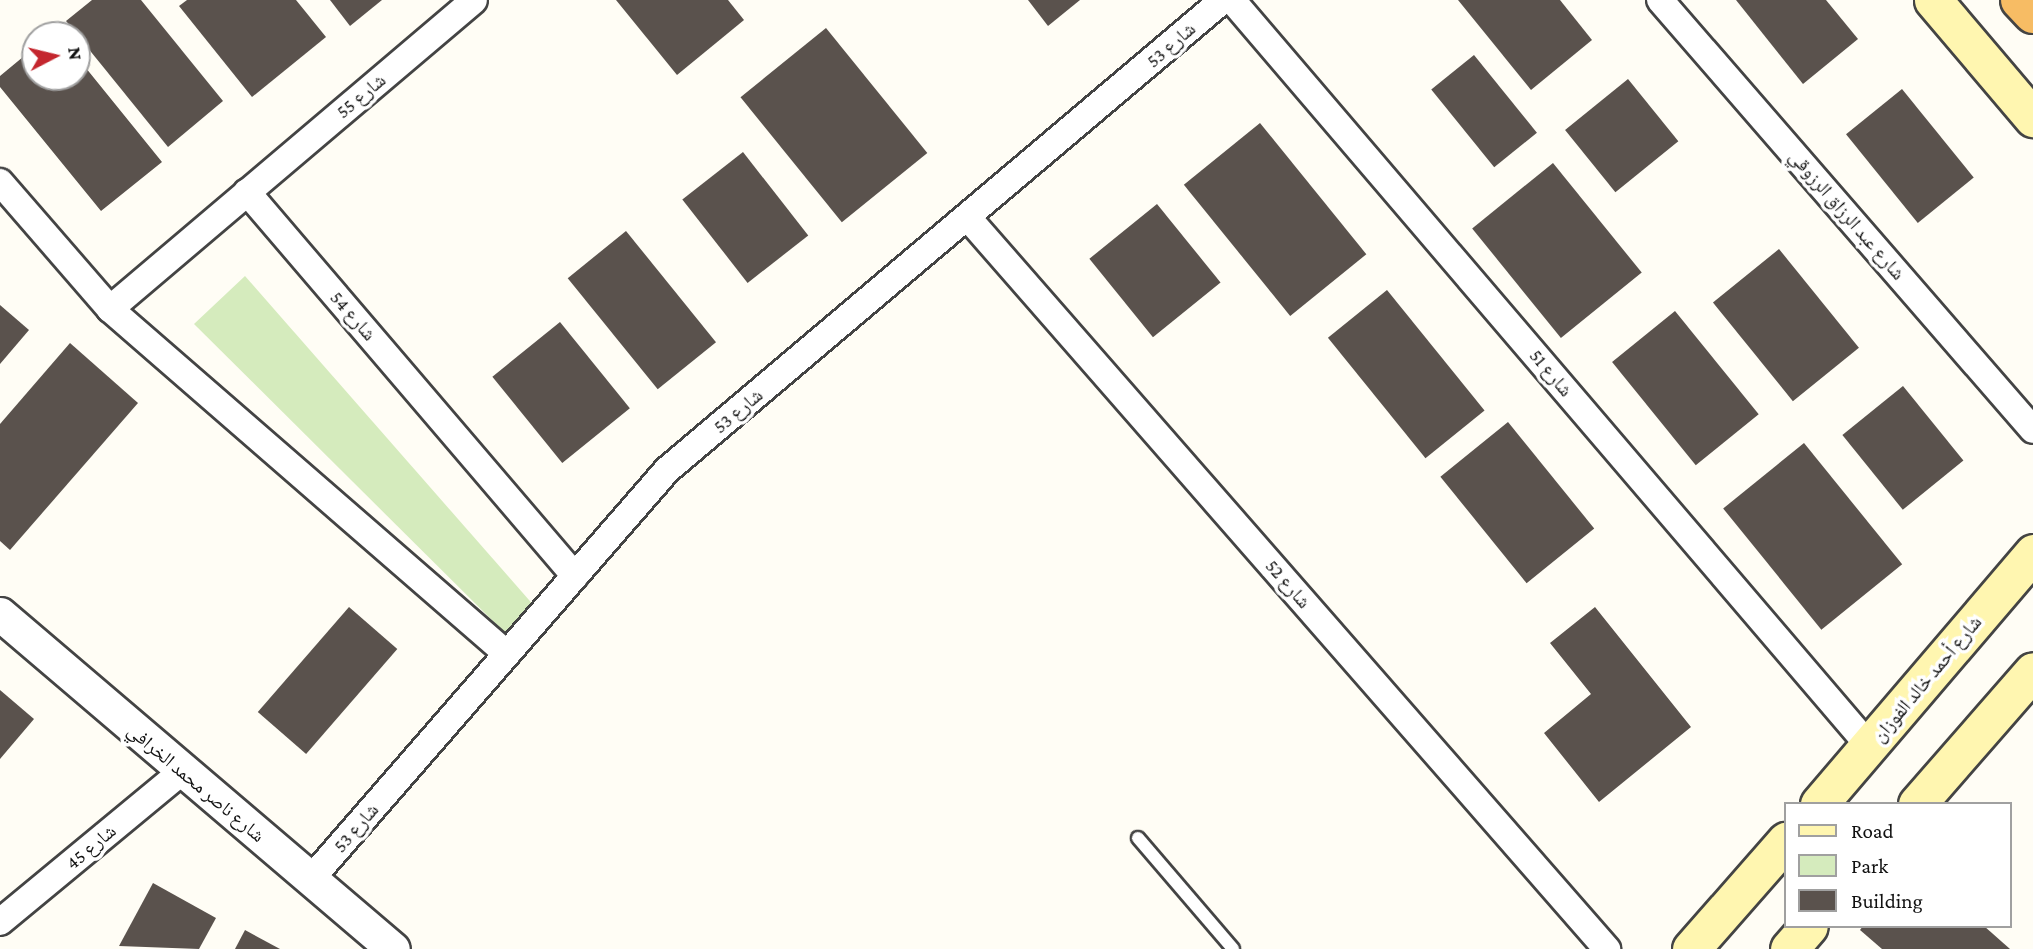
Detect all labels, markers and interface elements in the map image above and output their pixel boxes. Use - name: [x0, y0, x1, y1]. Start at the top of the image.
- street label: شارع 53: [1142, 18, 1200, 72]
- north arrow: [21, 21, 91, 91]
- text: N: [64, 46, 87, 61]
- street label: شارع 55: [332, 69, 390, 123]
- street label: شارع عبد الرزاق الرزوقي: [1784, 145, 1910, 285]
- street label: شارع 54: [325, 287, 381, 345]
- street label: شارع 51: [1525, 345, 1577, 401]
- street label: شارع 53: [709, 384, 767, 438]
- street label: شارع 52: [1261, 555, 1315, 613]
- street label: شارع أحمد خالد الفوزان: [1867, 611, 1987, 747]
- street label: شارع ناصر محمد الخرافي: [123, 719, 269, 847]
- street label: شارع 53: [329, 799, 383, 857]
- legend: [1784, 802, 2012, 928]
- text: Road: [1851, 819, 1894, 843]
- street label: شارع 45: [61, 820, 121, 874]
- text: Park: [1851, 854, 1888, 878]
- text: Building: [1851, 889, 1923, 913]

